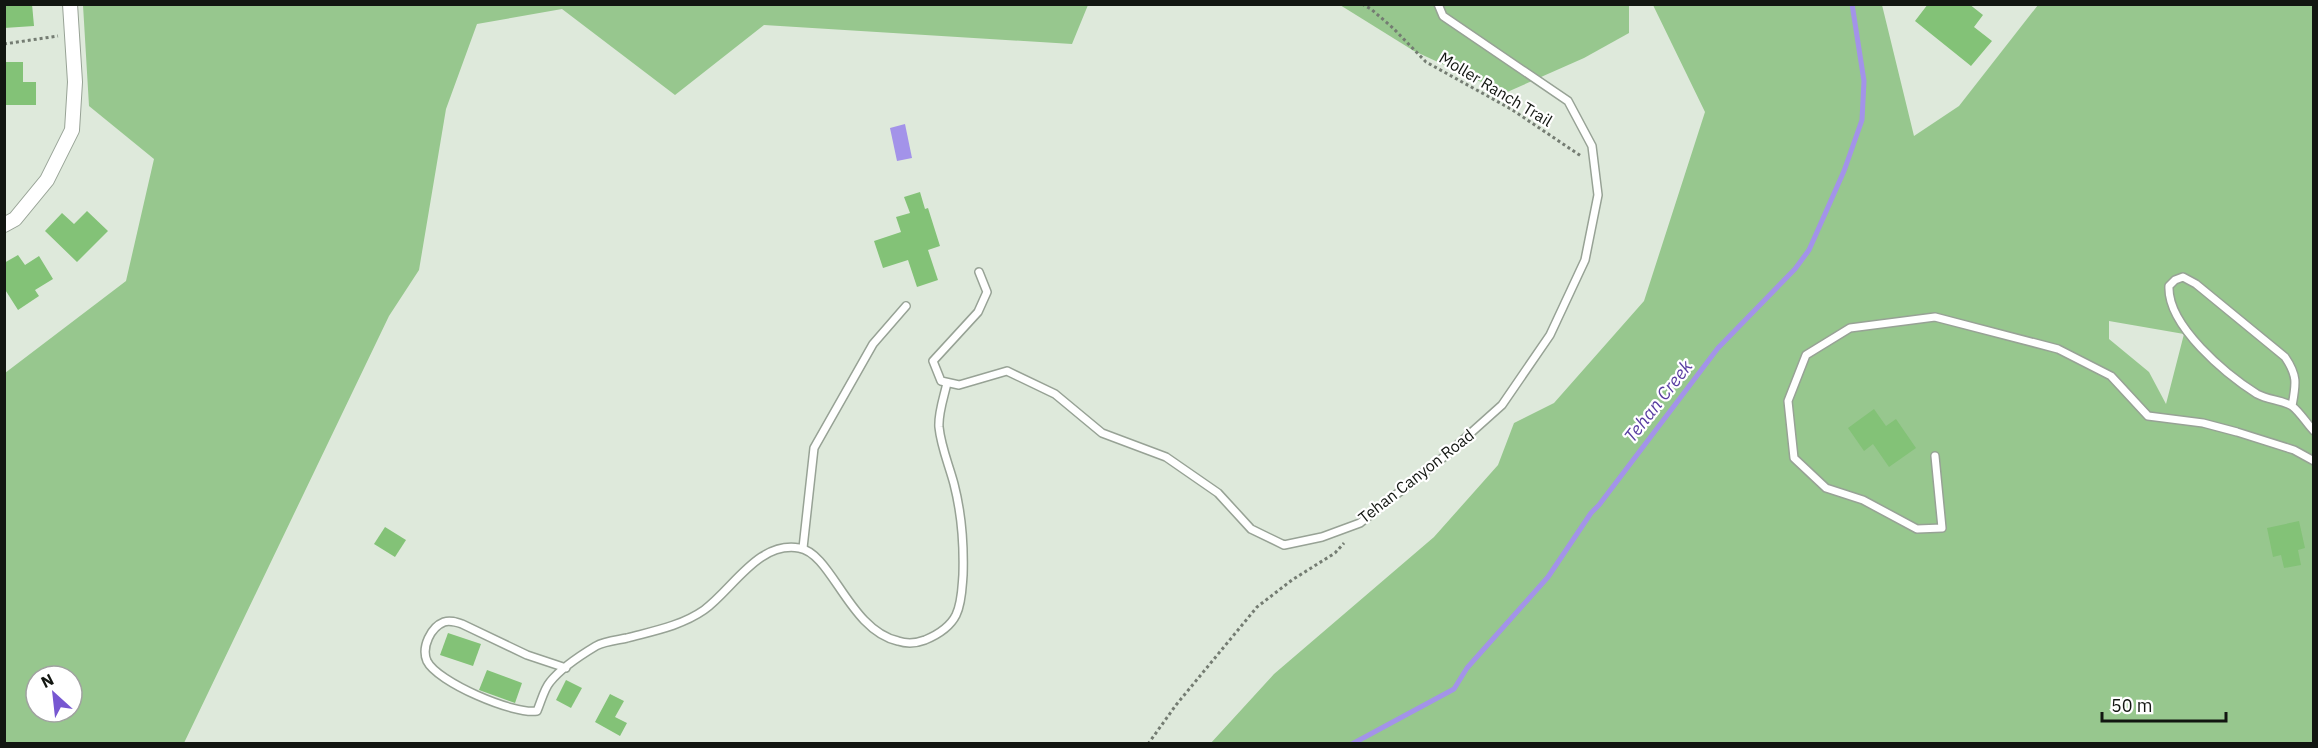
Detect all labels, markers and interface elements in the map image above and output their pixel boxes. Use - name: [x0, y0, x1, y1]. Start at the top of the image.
- street label: Moller Ranch Trail: [1436, 47, 1556, 131]
- water label: Tehan Creek: [1619, 355, 1698, 447]
- street label: Tehan Canyon Road: [1354, 425, 1478, 527]
- north arrow: [24, 664, 84, 724]
- text: N: [37, 669, 57, 692]
- scale bar: [2102, 685, 2226, 723]
- text: 50 m: [2111, 694, 2153, 717]

